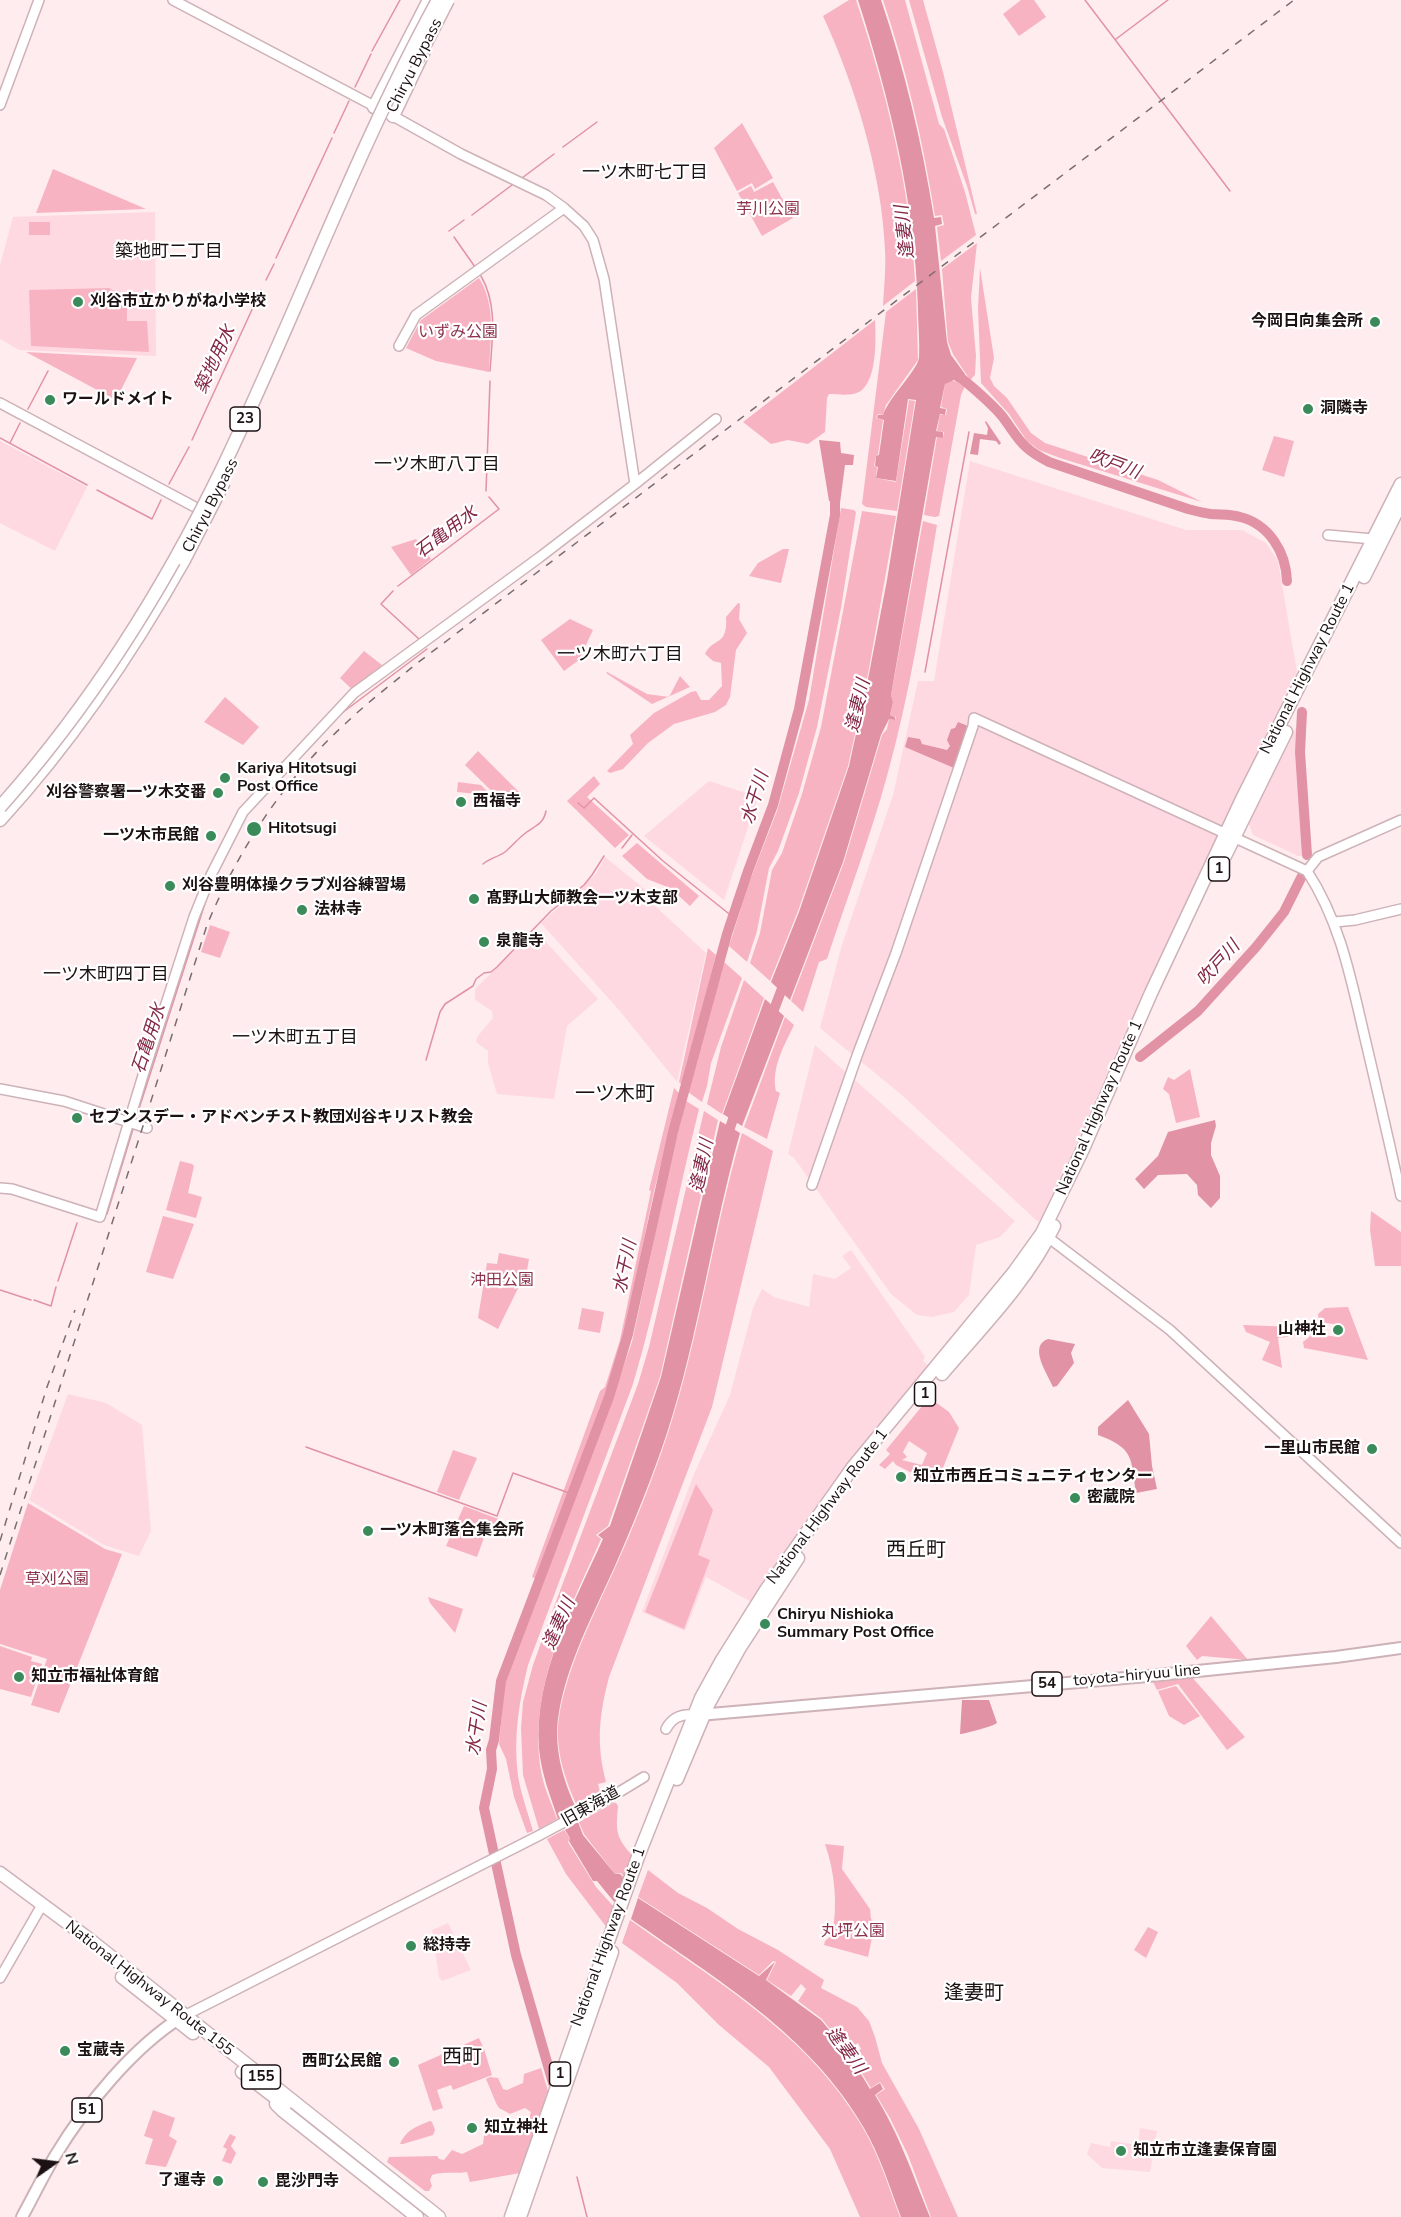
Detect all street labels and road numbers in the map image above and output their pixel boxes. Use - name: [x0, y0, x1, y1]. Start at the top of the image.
- street label: Chiryu Bypass: [383, 16, 447, 116]
- road number: 23: [230, 407, 260, 431]
- street label: Chiryu Bypass: [179, 456, 243, 556]
- street label: National Highway Route 1: [1256, 580, 1360, 758]
- road number: 1: [1208, 857, 1230, 881]
- street label: National Highway Route 1: [1053, 1018, 1147, 1198]
- road number: 1: [914, 1382, 936, 1406]
- street label: National Highway Route 1: [763, 1426, 893, 1588]
- street label: toyota-hiryuu line: [1073, 1661, 1201, 1691]
- road number: 54: [1032, 1672, 1062, 1696]
- street label: 旧東海道: [558, 1783, 624, 1831]
- street label: National Highway Route 1: [568, 1845, 650, 2029]
- street label: National Highway Route 155: [61, 1917, 237, 2061]
- road number: 1: [550, 2062, 570, 2086]
- road number: 155: [242, 2065, 280, 2089]
- road number: 51: [72, 2098, 102, 2122]

